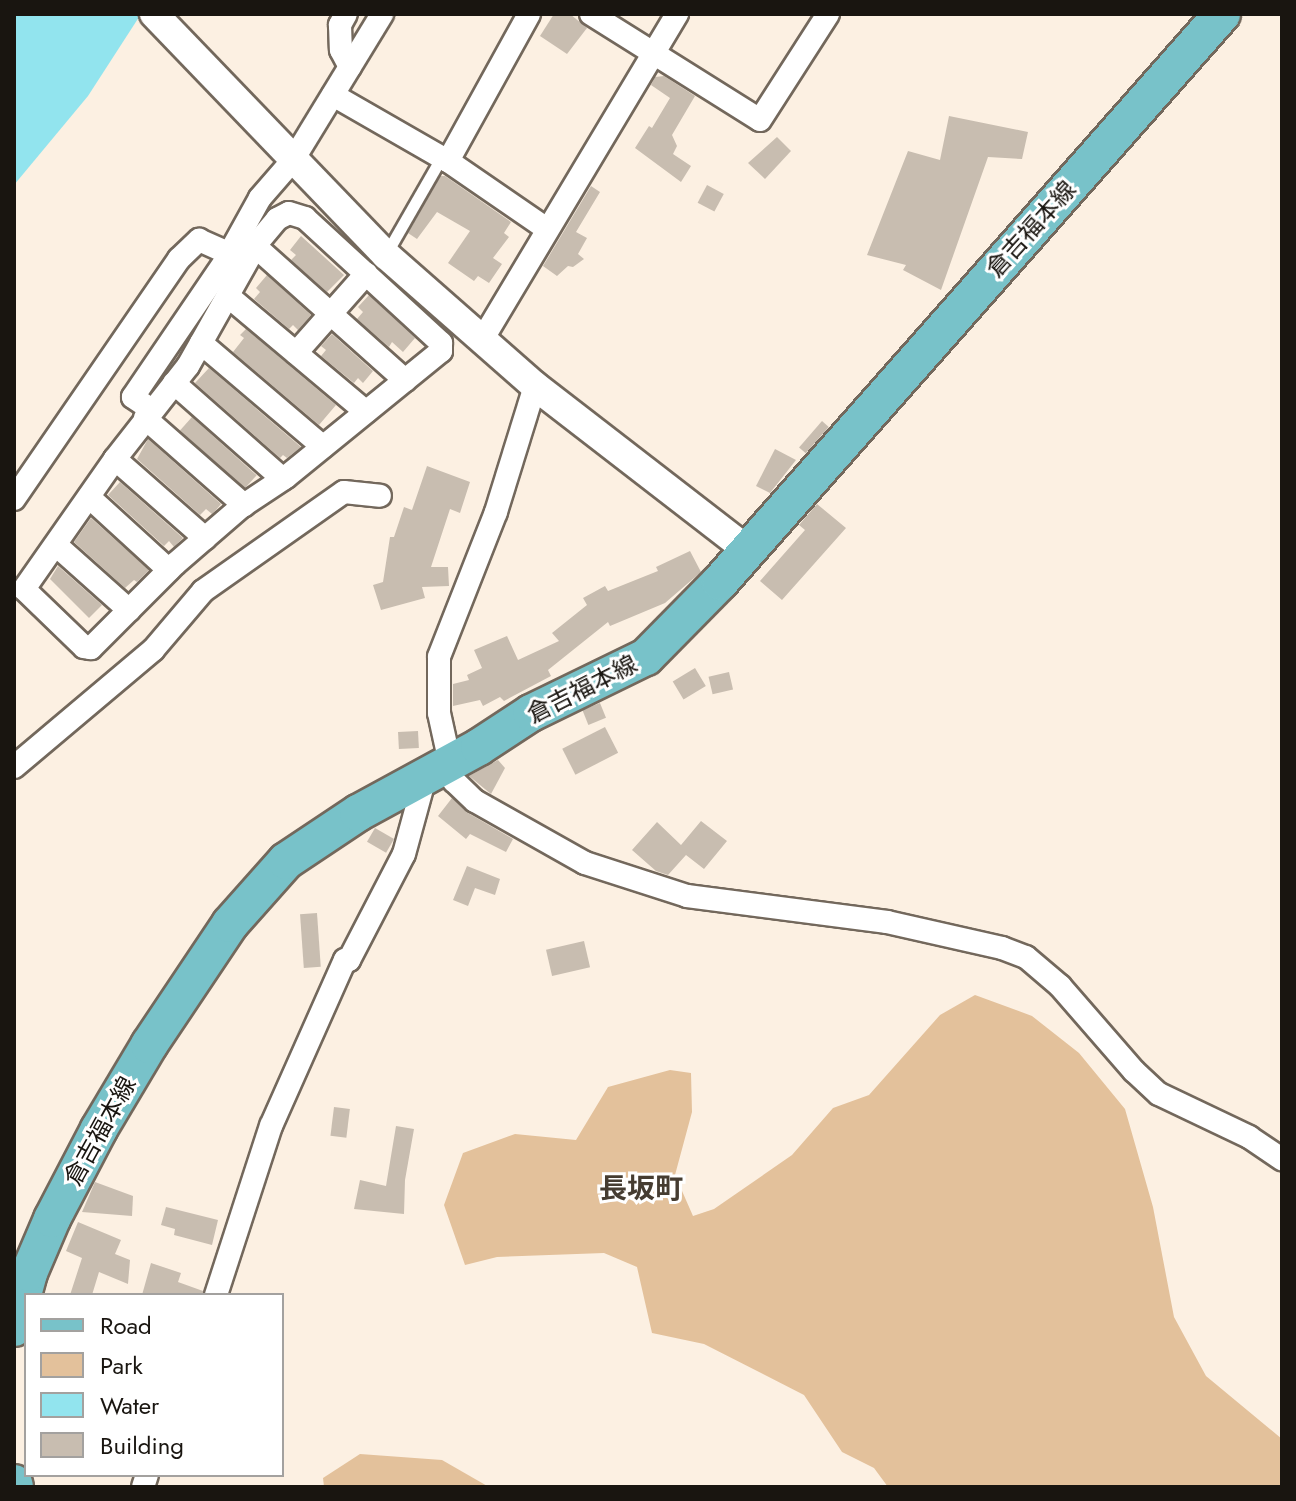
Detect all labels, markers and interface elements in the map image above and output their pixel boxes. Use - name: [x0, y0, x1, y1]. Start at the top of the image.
- street label: 倉吉福本線: [980, 175, 1082, 283]
- street label: 倉吉福本線: [522, 649, 642, 729]
- street label: 倉吉福本線: [58, 1072, 142, 1190]
- district label: 長坂町: [599, 1172, 683, 1206]
- legend: [24, 1293, 284, 1477]
- text: Road: [100, 1308, 152, 1343]
- text: Park: [100, 1348, 143, 1383]
- text: Water: [100, 1388, 159, 1423]
- text: Building: [100, 1428, 184, 1463]

